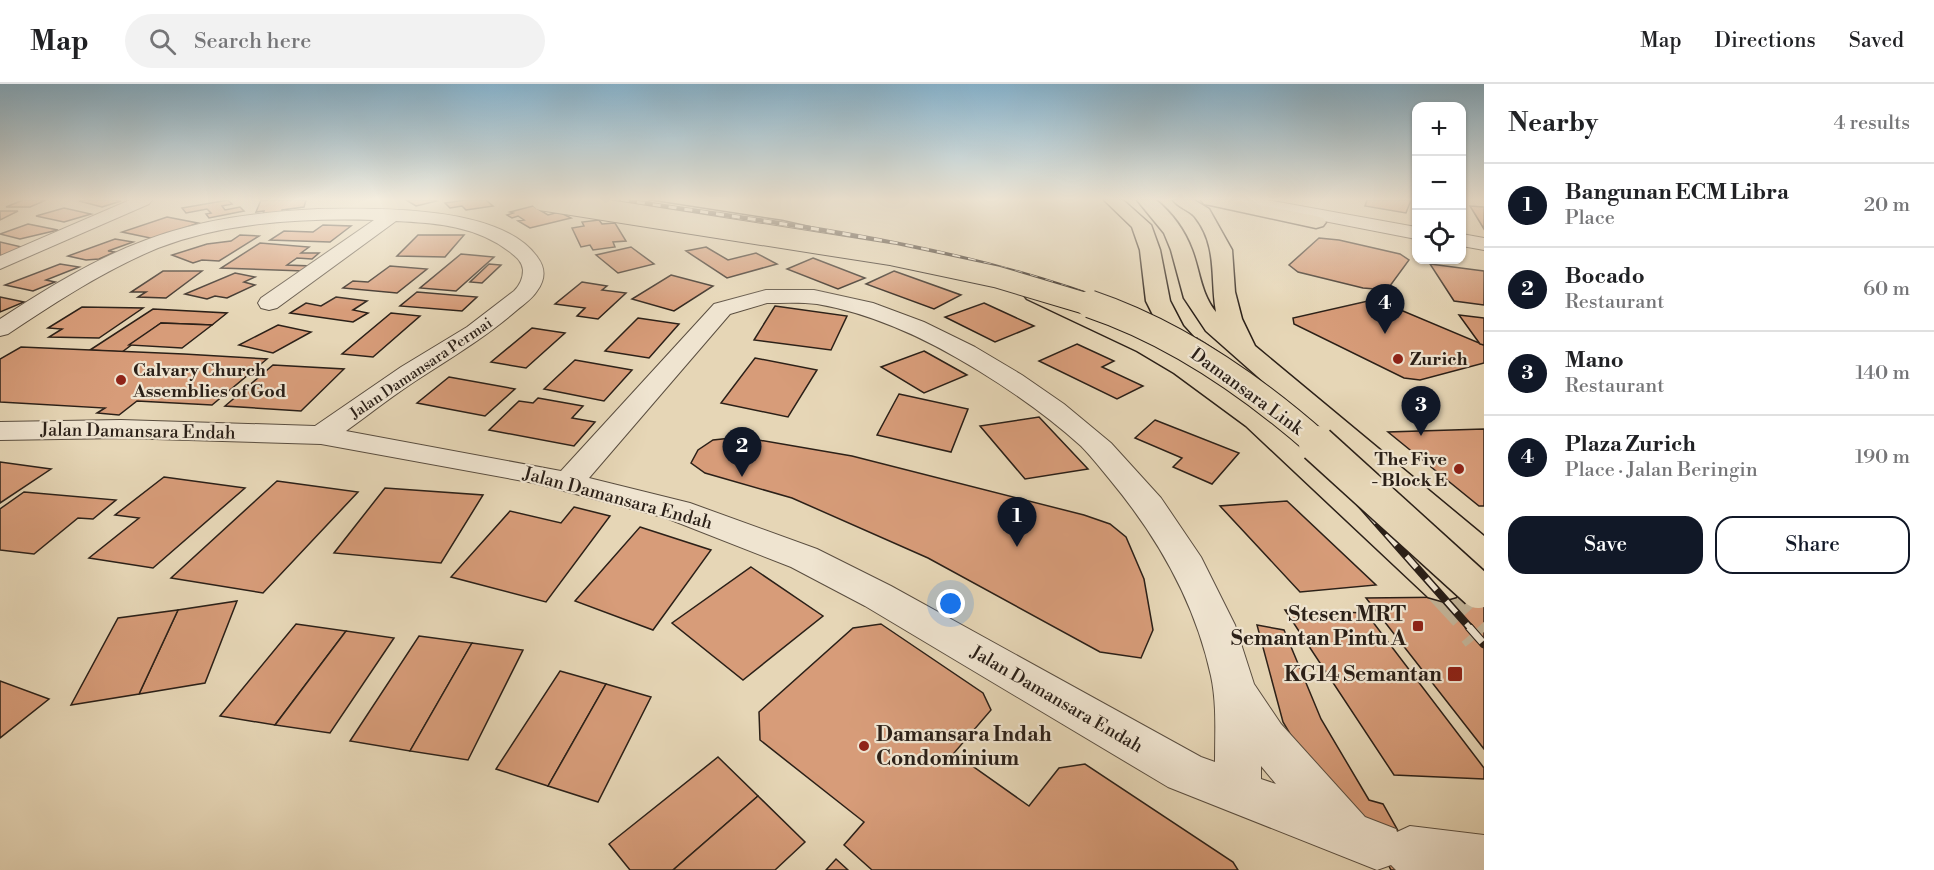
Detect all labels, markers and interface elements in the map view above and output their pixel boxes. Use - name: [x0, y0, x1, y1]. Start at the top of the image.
- search box: [125, 14, 545, 68]
- text: Map: [30, 24, 89, 59]
- icon: search: [146, 25, 179, 58]
- text: Search here: [194, 28, 311, 55]
- text: Map: [1640, 28, 1682, 54]
- text: Directions: [1715, 28, 1816, 54]
- text: Saved: [1849, 28, 1904, 54]
- map controls: [1412, 102, 1466, 264]
- button: +: [1412, 102, 1466, 156]
- text: Nearby: [1508, 107, 1598, 139]
- text: 4 results: [1833, 111, 1910, 136]
- button: −: [1412, 156, 1466, 210]
- text: Bangunan ECM Libra: [1565, 179, 1789, 206]
- text: 1: [1523, 193, 1532, 218]
- text: 20 m: [1864, 193, 1910, 218]
- text: Place: [1565, 206, 1615, 231]
- button: locate: [1412, 210, 1466, 264]
- text: Bocado: [1565, 263, 1645, 290]
- text: 2: [1521, 277, 1534, 302]
- text: 60 m: [1863, 277, 1910, 302]
- pin: 4: [1366, 284, 1404, 334]
- text: Restaurant: [1565, 290, 1664, 315]
- street label: Jalan Damansara Permai: [346, 314, 496, 424]
- street label: Damansara Link: [1186, 343, 1309, 441]
- text: Mano: [1565, 347, 1624, 374]
- place label: Zurich: [1410, 348, 1468, 371]
- marker: Zurich: [1391, 352, 1405, 366]
- place label: Calvary Church Assemblies of God: [132, 359, 286, 403]
- text: 3: [1521, 361, 1534, 386]
- text: 140 m: [1855, 361, 1910, 386]
- marker: Calvary Church Assemblies of God: [114, 373, 128, 387]
- text: Restaurant: [1565, 374, 1664, 399]
- pin: 3: [1402, 386, 1440, 436]
- street label: Jalan Damansara Endah: [39, 418, 236, 445]
- pin: 2: [722, 428, 762, 477]
- text: Plaza Zurich: [1565, 431, 1696, 458]
- text: 4: [1521, 445, 1534, 470]
- text: 190 m: [1855, 445, 1910, 470]
- place label: The Five - Block E: [1371, 448, 1447, 492]
- text: Place · Jalan Beringin: [1565, 458, 1758, 483]
- street label: Jalan Damansara Endah: [520, 462, 715, 535]
- marker: The Five - Block E: [1452, 462, 1466, 476]
- pin: 1: [998, 498, 1036, 547]
- button: Save: [1508, 516, 1703, 574]
- button: Share: [1715, 516, 1910, 574]
- your location: [936, 589, 965, 618]
- place label: Stesen MRT Semantan Pintu A: [1231, 602, 1407, 652]
- marker: Stesen MRT Semantan Pintu A: [1411, 619, 1425, 633]
- street label: Jalan Damansara Endah: [966, 640, 1147, 758]
- place label: KG14 Semantan: [1284, 662, 1442, 688]
- marker: KG14 Semantan: [1446, 665, 1464, 683]
- place label: Damansara Indah Condominium: [876, 722, 1052, 772]
- marker: Damansara Indah Condominium: [857, 739, 871, 753]

